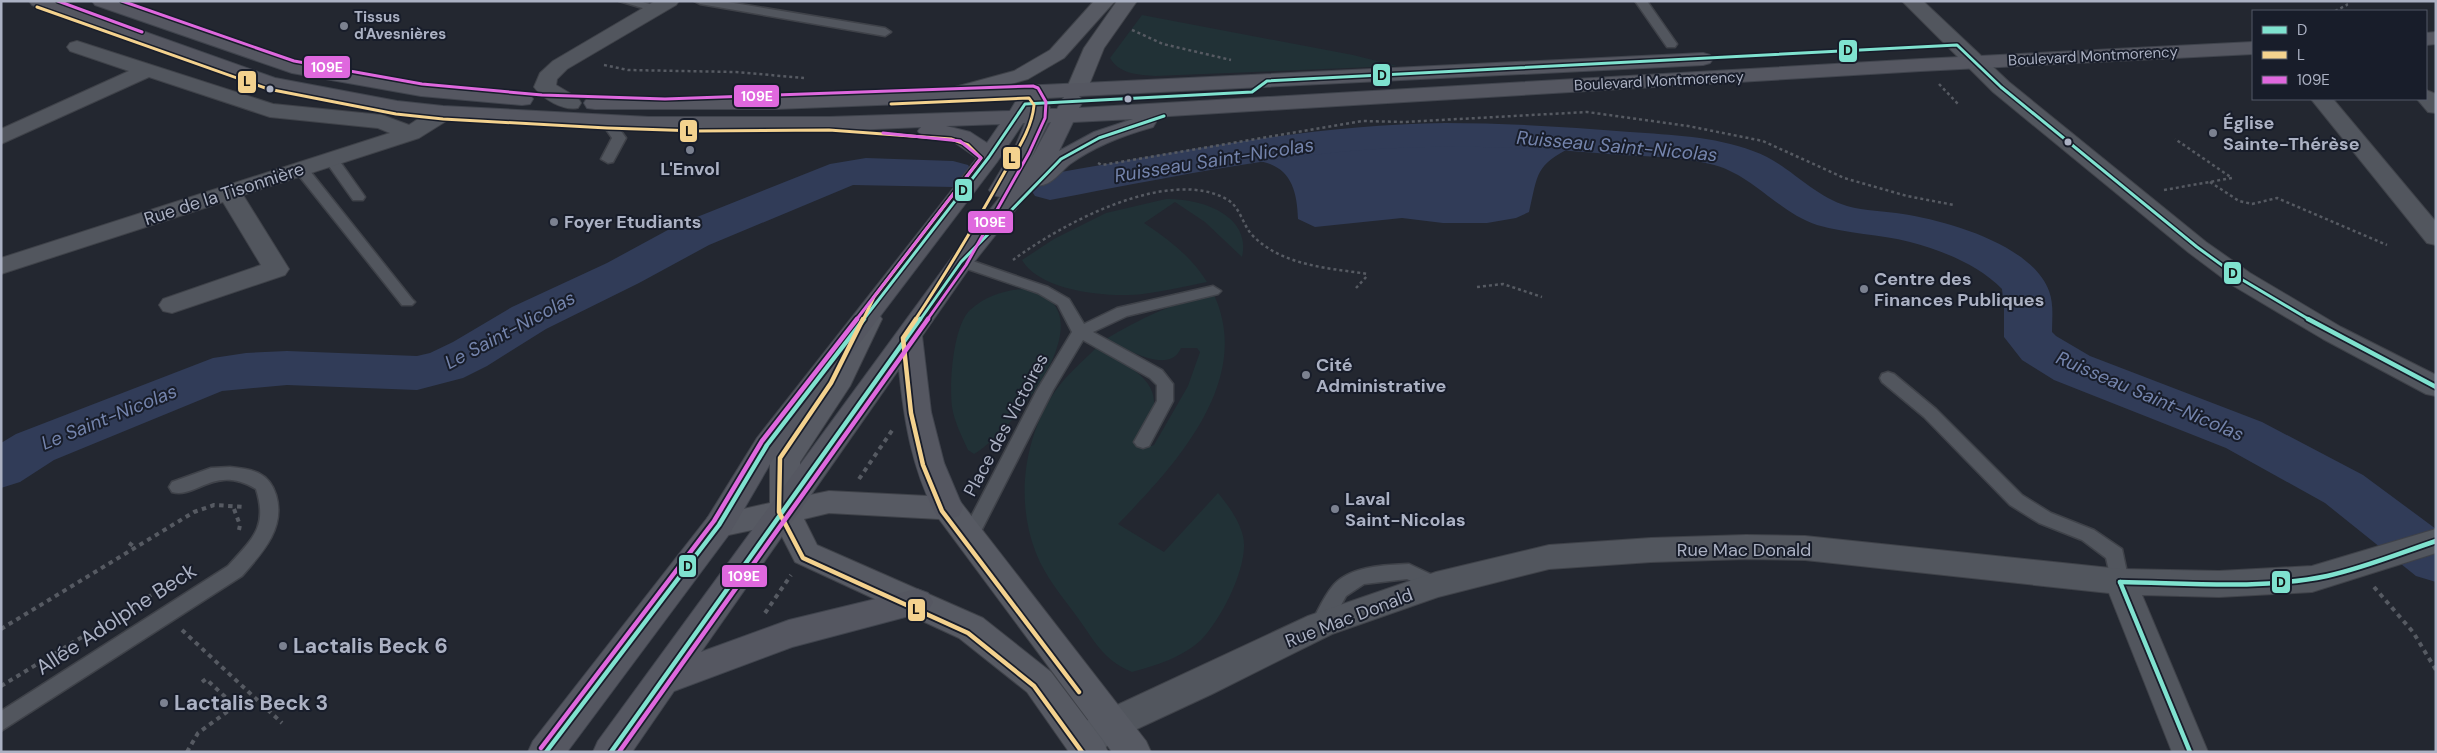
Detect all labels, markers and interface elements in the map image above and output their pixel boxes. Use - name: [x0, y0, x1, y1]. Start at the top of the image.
- place label: Tissus d'Avesnières: [354, 7, 446, 44]
- legend: [2252, 10, 2427, 100]
- marker: Tissus d'Avesnières: [338, 20, 350, 32]
- text: D: [2297, 20, 2307, 40]
- line badge: D: [1838, 39, 1858, 63]
- text: D: [1843, 41, 1853, 59]
- street label: Boulevard Montmorency: [2008, 42, 2179, 70]
- text: L: [2297, 45, 2305, 65]
- line badge: 109E: [303, 55, 351, 79]
- text: 109E: [311, 58, 343, 76]
- line badge: D: [1372, 63, 1391, 87]
- text: D: [1377, 66, 1387, 84]
- street label: Boulevard Montmorency: [1574, 67, 1745, 95]
- line badge: L: [237, 70, 257, 94]
- text: 109E: [2297, 70, 2330, 90]
- text: L: [243, 72, 251, 90]
- unlabelled marker: [265, 84, 275, 94]
- line badge: 109E: [733, 84, 780, 108]
- text: 109E: [741, 87, 773, 105]
- unlabelled marker: [1123, 94, 1133, 104]
- place label: Église Sainte-Thérèse: [2223, 111, 2360, 156]
- line badge: L: [679, 119, 698, 143]
- text: L: [685, 122, 693, 140]
- water label: Ruisseau Saint-Nicolas: [1515, 125, 1719, 167]
- marker: Église Sainte-Thérèse: [2207, 127, 2219, 139]
- water label: Ruisseau Saint-Nicolas: [1112, 132, 1316, 188]
- unlabelled marker: [2063, 137, 2073, 147]
- marker: L'Envol: [684, 144, 696, 156]
- line badge: L: [1002, 146, 1021, 170]
- text: L: [1008, 149, 1016, 167]
- street label: Rue de la Tisonnière: [141, 157, 307, 231]
- place label: L'Envol: [660, 157, 720, 181]
- line badge: D: [954, 178, 973, 202]
- text: D: [958, 181, 968, 199]
- place label: Foyer Etudiants: [564, 210, 701, 234]
- line badge: 109E: [967, 210, 1014, 234]
- text: 109E: [974, 213, 1006, 231]
- marker: Foyer Etudiants: [548, 216, 560, 228]
- line badge: D: [2223, 261, 2242, 285]
- text: D: [2228, 264, 2238, 282]
- place label: Centre des Finances Publiques: [1874, 267, 2044, 312]
- marker: Centre des Finances Publiques: [1858, 283, 1870, 295]
- water label: Le Saint-Nicolas: [440, 285, 580, 375]
- water label: Ruisseau Saint-Nicolas: [2052, 345, 2248, 447]
- street label: Place des Victoires: [958, 349, 1054, 501]
- place label: Cité Administrative: [1316, 353, 1446, 398]
- marker: Cité Administrative: [1300, 369, 1312, 381]
- water label: Le Saint-Nicolas: [37, 378, 181, 456]
- place label: Laval Saint-Nicolas: [1345, 487, 1466, 532]
- marker: Laval Saint-Nicolas: [1329, 503, 1341, 515]
- street label: Rue Mac Donald: [1677, 538, 1811, 562]
- line badge: D: [678, 554, 697, 578]
- street label: Allée Adolphe Beck: [30, 556, 202, 681]
- text: D: [683, 557, 693, 575]
- line badge: 109E: [721, 564, 768, 588]
- text: 109E: [728, 567, 760, 585]
- line badge: D: [2271, 570, 2291, 594]
- text: D: [2276, 573, 2286, 591]
- street label: Rue Mac Donald: [1282, 583, 1416, 653]
- line badge: L: [907, 598, 926, 622]
- text: L: [912, 600, 920, 618]
- place label: Lactalis Beck 6: [293, 632, 448, 660]
- marker: Lactalis Beck 6: [277, 640, 289, 652]
- place label: Lactalis Beck 3: [174, 689, 328, 717]
- marker: Lactalis Beck 3: [158, 697, 170, 709]

